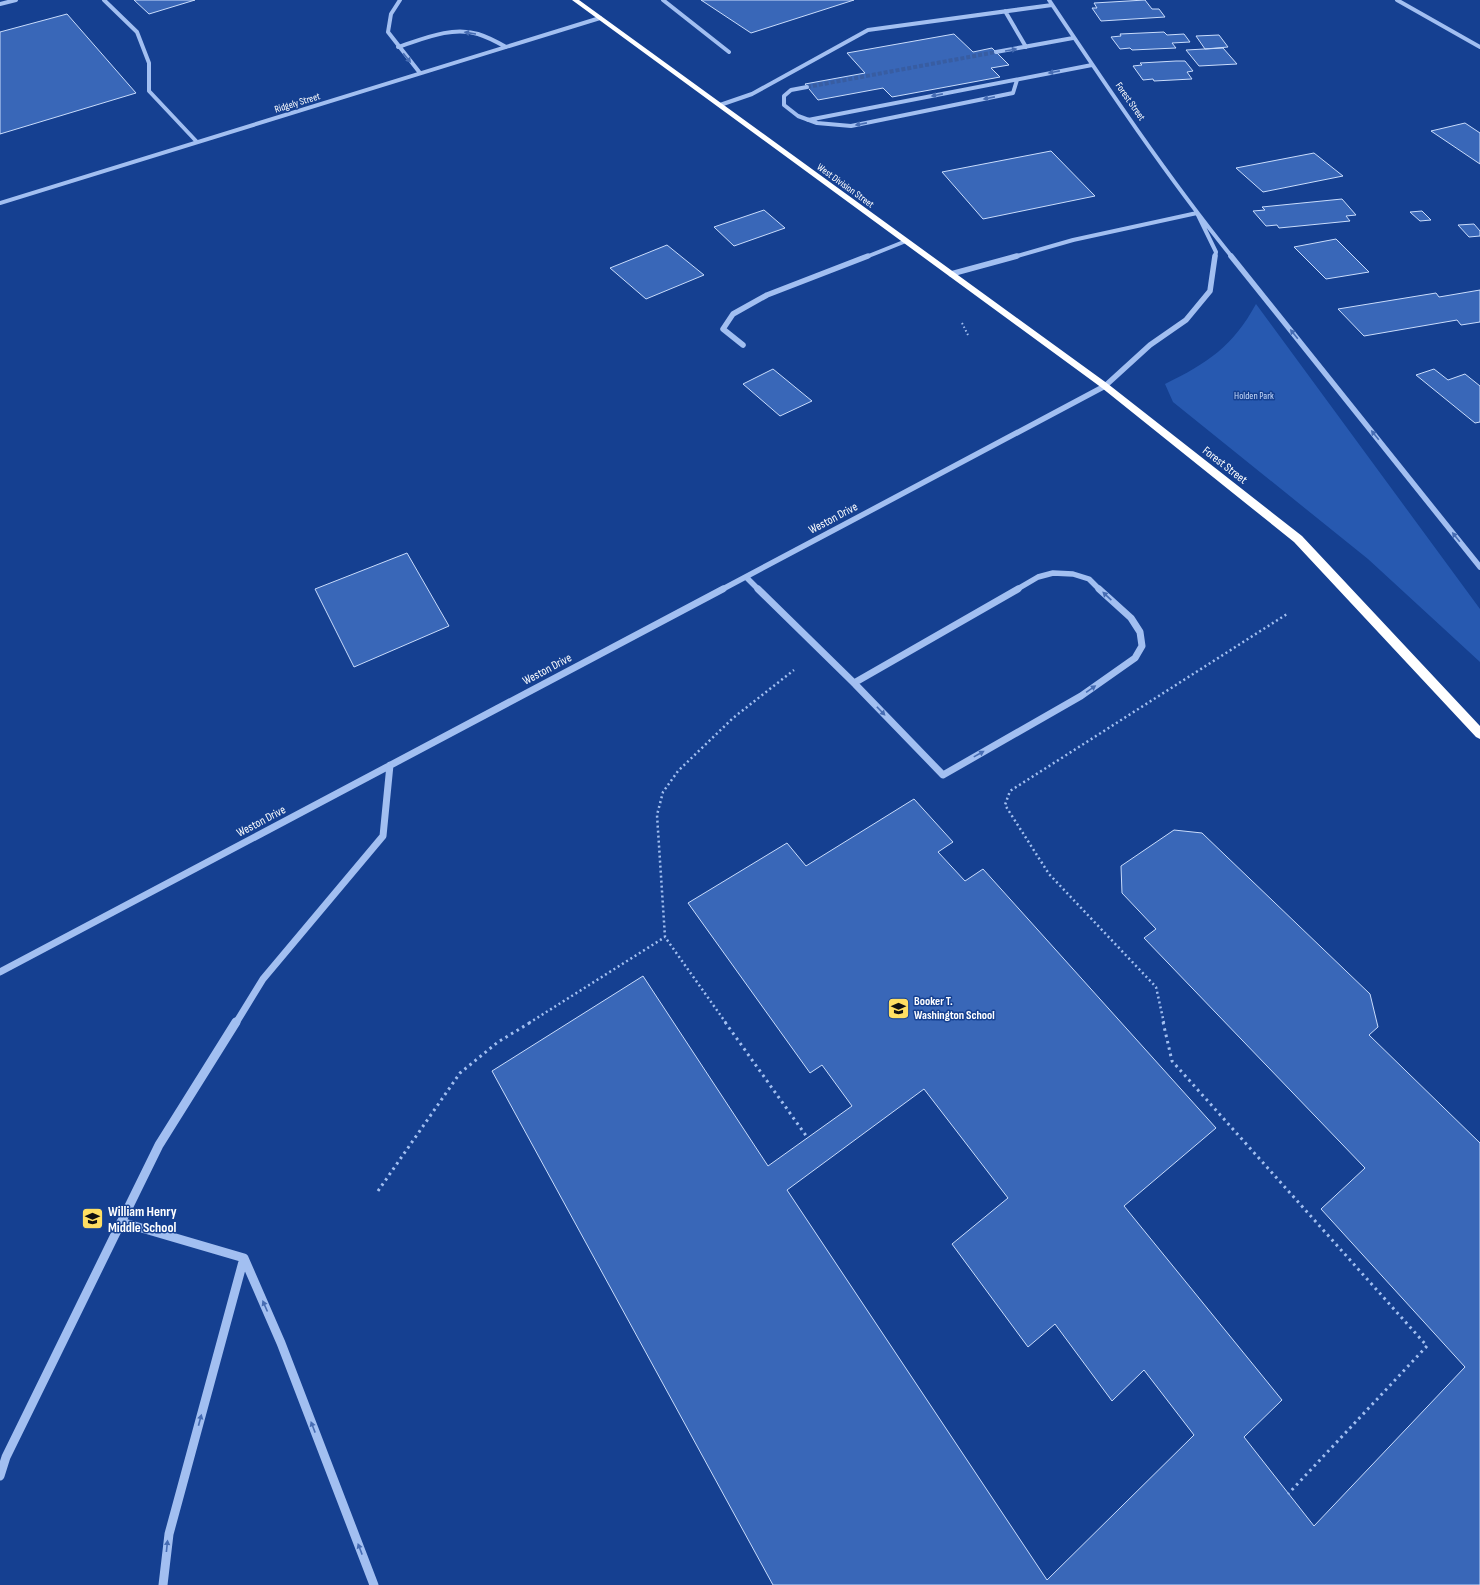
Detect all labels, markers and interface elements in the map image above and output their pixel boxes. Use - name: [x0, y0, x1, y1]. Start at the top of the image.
- one-way arrow: [464, 30, 476, 36]
- one-way arrow: [1005, 46, 1018, 52]
- one-way arrow: [403, 52, 412, 63]
- one-way arrow: [1048, 70, 1060, 76]
- street label: Forest Street: [1113, 80, 1148, 123]
- street label: Ridgely Street: [273, 90, 322, 116]
- one-way arrow: [931, 92, 944, 98]
- one-way arrow: [982, 95, 995, 101]
- one-way arrow: [855, 121, 867, 127]
- street label: West Division Street: [815, 161, 876, 211]
- one-way arrow: [1289, 328, 1298, 339]
- park label: Holden Park: [1234, 390, 1274, 402]
- one-way arrow: [1370, 430, 1379, 441]
- street label: Forest Street: [1199, 443, 1250, 488]
- street label: Weston Drive: [806, 499, 860, 538]
- one-way arrow: [1451, 531, 1460, 542]
- one-way arrow: [1102, 591, 1112, 601]
- street label: Weston Drive: [520, 650, 574, 689]
- one-way arrow: [1086, 685, 1097, 693]
- one-way arrow: [877, 706, 886, 716]
- one-way arrow: [973, 751, 985, 758]
- street label: Weston Drive: [234, 802, 288, 841]
- place label: Booker T. Washington School: [914, 994, 995, 1023]
- school or university icon: Booker T. Washington School: [885, 995, 911, 1021]
- place label: William Henry Middle School: [108, 1203, 177, 1236]
- school or university icon: William Henry Middle School: [80, 1206, 106, 1232]
- one-way arrow: [262, 1300, 268, 1312]
- one-way arrow: [197, 1414, 203, 1426]
- one-way arrow: [310, 1421, 316, 1433]
- one-way arrow: [164, 1540, 171, 1552]
- one-way arrow: [356, 1542, 362, 1554]

